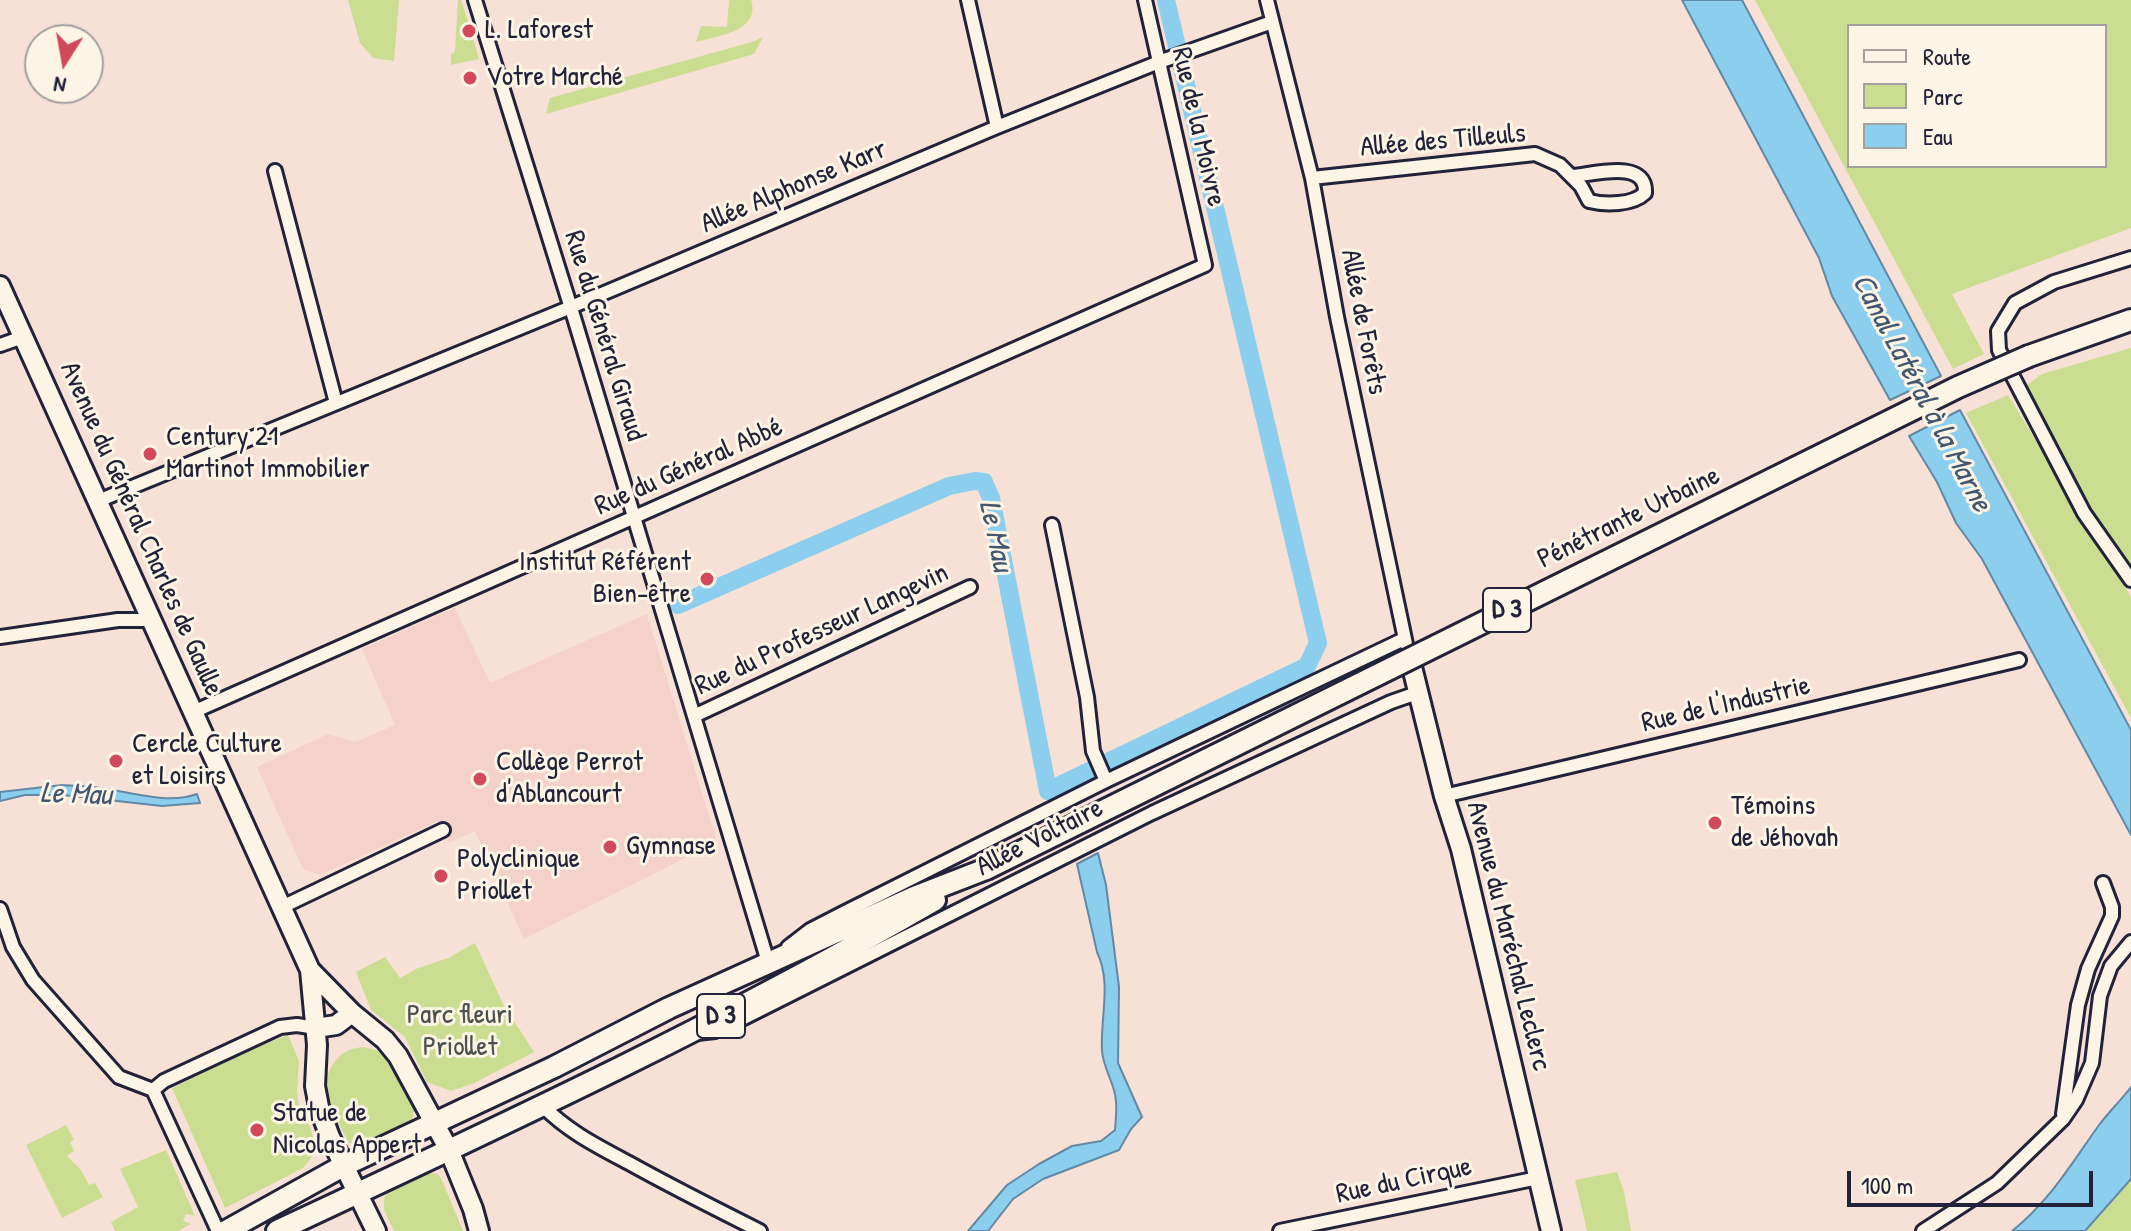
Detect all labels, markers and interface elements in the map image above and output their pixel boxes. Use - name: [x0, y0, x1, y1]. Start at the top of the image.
- place label: L. Laforest: [485, 14, 593, 48]
- marker: L. Laforest: [460, 22, 478, 40]
- north arrow: [24, 24, 104, 104]
- legend: [1847, 24, 2107, 168]
- text: Route: [1923, 40, 1971, 72]
- street label: Rue de la Moivre: [1163, 44, 1233, 210]
- place label: Votre Marché: [486, 61, 623, 95]
- marker: Votre Marché: [461, 69, 479, 87]
- text: N: [51, 70, 68, 101]
- text: Parc: [1923, 80, 1963, 112]
- street label: Allée des Tilleuls: [1359, 117, 1527, 165]
- text: Eau: [1923, 120, 1953, 152]
- street label: Allée Alphonse Karr: [696, 133, 892, 241]
- street label: Rue du Général Giraud: [556, 227, 652, 445]
- street label: Allée de Forêts: [1332, 247, 1394, 397]
- water label: Canal Latéral à la Marne: [1843, 268, 1999, 518]
- street label: Avenue du Général Charles de Gaulle: [52, 357, 230, 701]
- street label: Rue du Général Abbé: [590, 411, 788, 523]
- place label: Century 21 Martinot Immobilier: [166, 421, 370, 487]
- marker: Century 21 Martinot Immobilier: [141, 445, 159, 463]
- street label: Pénétrante Urbaine: [1532, 459, 1726, 577]
- water label: Le Mau: [970, 497, 1020, 575]
- place label: Institut Référent Bien-être: [519, 546, 691, 612]
- street label: Rue du Professeur Langevin: [690, 557, 954, 703]
- marker: Institut Référent Bien-être: [698, 570, 716, 588]
- road number: D 3: [1483, 588, 1531, 632]
- street label: Rue de l'Industrie: [1638, 669, 1814, 741]
- place label: Cercle Culture et Loisirs: [132, 728, 282, 794]
- place label: Collège Perrot d'Ablancourt: [496, 746, 643, 812]
- marker: Cercle Culture et Loisirs: [107, 752, 125, 770]
- marker: Collège Perrot d'Ablancourt: [471, 770, 489, 788]
- water label: Le Mau: [40, 776, 112, 814]
- place label: Témoins de Jéhovah: [1731, 790, 1838, 856]
- street label: Allée Voltaire: [971, 792, 1109, 884]
- street label: Avenue du Maréchal Leclerc: [1458, 798, 1558, 1074]
- marker: Témoins de Jéhovah: [1706, 814, 1724, 832]
- place label: Gymnase: [626, 830, 716, 864]
- marker: Gymnase: [601, 838, 619, 856]
- place label: Polyclinique Priollet: [457, 843, 580, 909]
- marker: Polyclinique Priollet: [432, 867, 450, 885]
- road number: D 3: [697, 994, 745, 1038]
- park label: Parc fleuri Priollet: [407, 999, 513, 1065]
- place label: Statue de Nicolas Appert: [273, 1097, 421, 1163]
- marker: Statue de Nicolas Appert: [248, 1121, 266, 1139]
- street label: Rue du Cirque: [1333, 1150, 1475, 1212]
- scale bar: [1851, 1155, 2097, 1205]
- text: 100 m: [1861, 1169, 1913, 1201]

